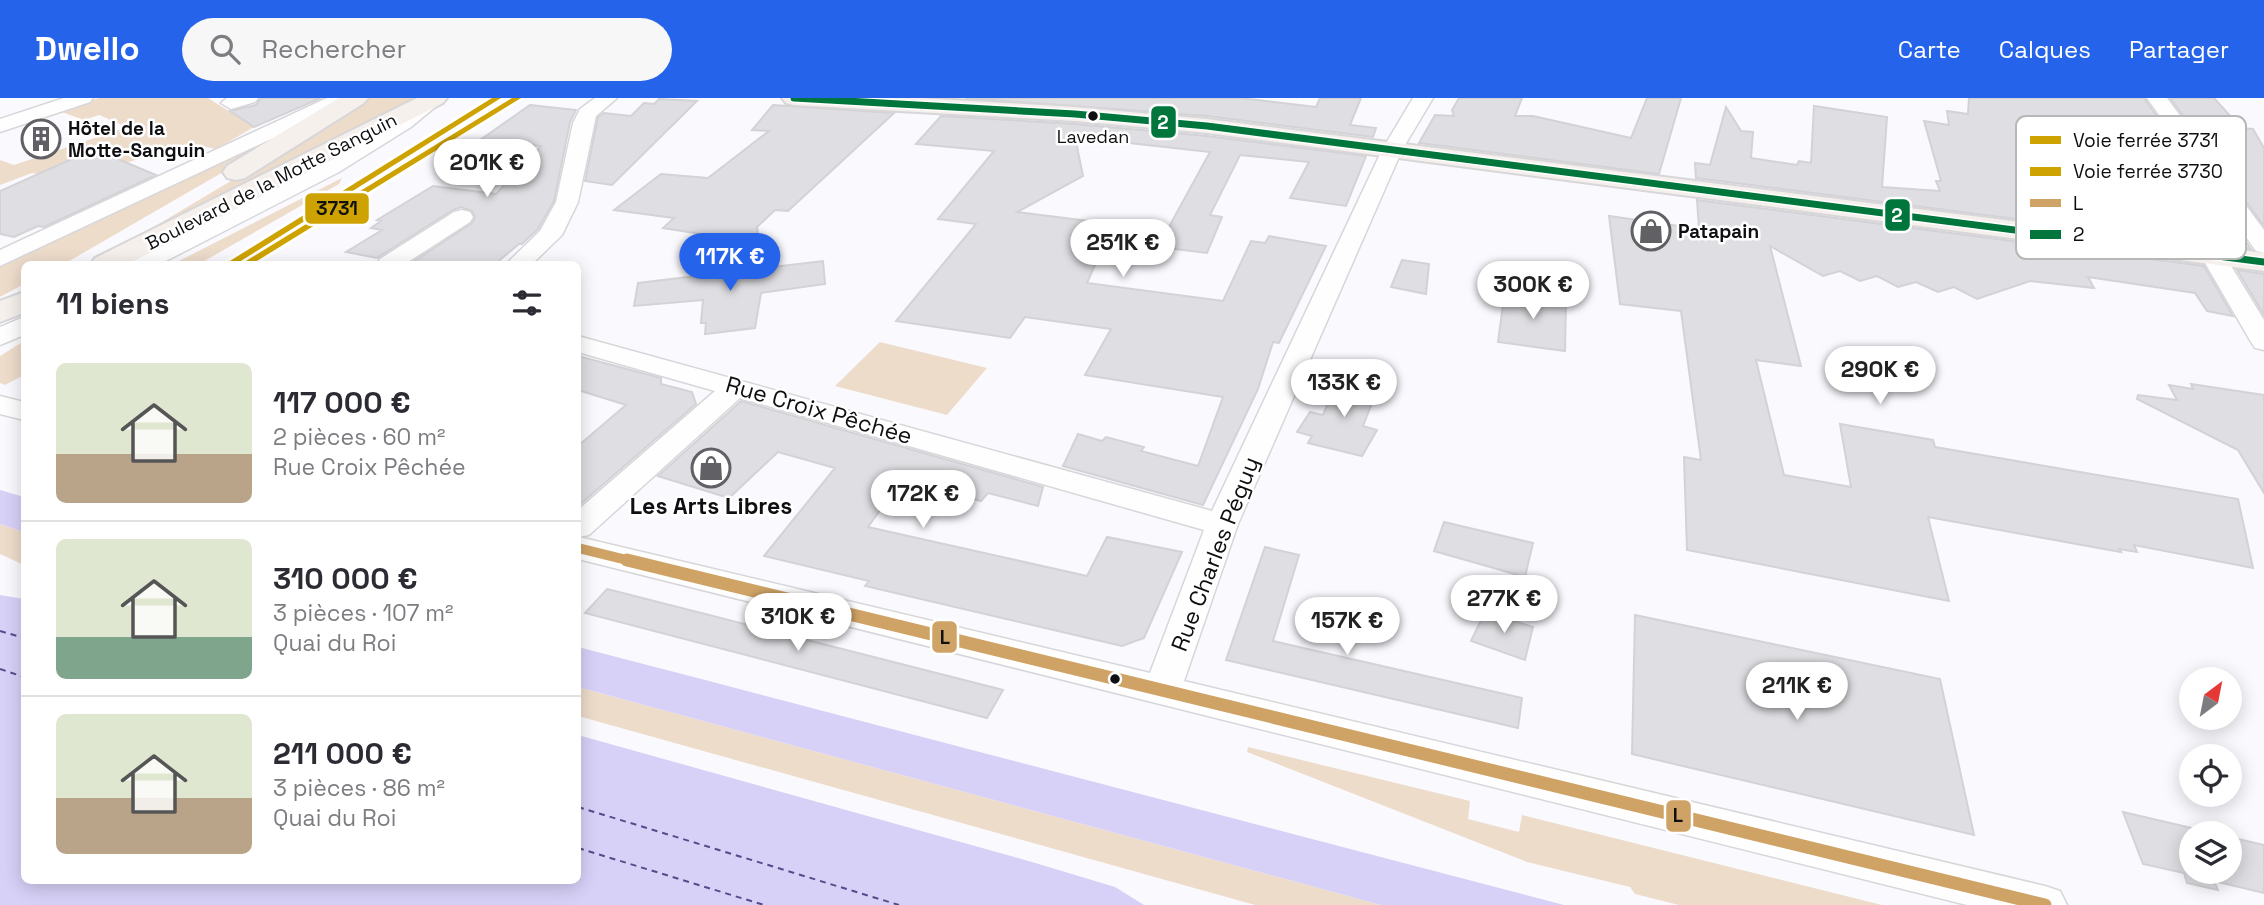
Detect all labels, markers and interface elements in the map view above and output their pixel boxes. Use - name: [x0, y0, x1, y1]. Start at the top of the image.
- search box: [182, 18, 672, 81]
- text: Dwello: [35, 28, 140, 70]
- icon: search: [206, 30, 244, 68]
- text: Rechercher: [262, 32, 406, 66]
- text: Carte: [1898, 34, 1961, 65]
- text: Calques: [1999, 34, 2091, 65]
- text: Partager: [2129, 34, 2229, 65]
- line badge: 2: [1150, 105, 1177, 139]
- street label: Boulevard de la Motte Sanguin: [141, 107, 401, 256]
- marker: Lavedan: [1086, 109, 1100, 123]
- text: 2: [1157, 110, 1169, 135]
- place label: Hôtel de la Motte-Sanguin: [68, 116, 205, 163]
- legend: [2016, 116, 2246, 259]
- building icon: Hôtel de la Motte-Sanguin: [20, 118, 62, 160]
- place label: Lavedan: [1057, 125, 1129, 148]
- text: Voie ferrée 3731: [2073, 128, 2218, 153]
- pin: 201K €: [430, 140, 544, 199]
- text: 201K €: [450, 147, 524, 177]
- text: Voie ferrée 3730: [2073, 159, 2223, 184]
- text: L: [2073, 191, 2083, 216]
- line badge: 3731: [304, 192, 370, 225]
- text: 3731: [316, 196, 358, 221]
- line badge: 2: [1884, 198, 1911, 232]
- text: 2: [1891, 203, 1903, 228]
- shop icon: Patapain: [1630, 210, 1672, 252]
- place label: Patapain: [1678, 219, 1759, 244]
- pin: 251K €: [1066, 220, 1180, 279]
- text: 2: [2073, 222, 2084, 247]
- text: 251K €: [1086, 227, 1160, 257]
- pin: 117K €: [673, 234, 787, 293]
- text: 117K €: [695, 241, 765, 271]
- pin: 300K €: [1476, 262, 1590, 321]
- text: 300K €: [1493, 269, 1573, 299]
- text: 11 biens: [56, 284, 169, 323]
- icon: filters: [508, 284, 546, 322]
- pin: 290K €: [1823, 346, 1937, 406]
- text: 290K €: [1841, 354, 1919, 384]
- pin: 133K €: [1287, 360, 1401, 419]
- text: 133K €: [1307, 367, 1381, 397]
- street label: Rue Croix Pêchée: [722, 369, 916, 451]
- text: 117 000 €: [273, 383, 411, 422]
- icon: home: [112, 391, 196, 475]
- text: 2 pièces · 60 m²: [273, 422, 445, 452]
- shop icon: Les Arts Libres: [690, 447, 732, 489]
- text: Rue Croix Pêchée: [273, 452, 466, 482]
- street label: Rue Charles Péguy: [1164, 452, 1266, 656]
- pin: 172K €: [866, 470, 980, 530]
- text: 172K €: [887, 478, 959, 508]
- place label: Les Arts Libres: [630, 491, 792, 521]
- text: 310 000 €: [273, 559, 418, 598]
- icon: home: [112, 567, 196, 651]
- pin: 277K €: [1447, 575, 1561, 635]
- text: 277K €: [1467, 583, 1541, 613]
- pin: 310K €: [741, 594, 855, 653]
- text: 3 pièces · 107 m²: [273, 598, 454, 628]
- pin: 157K €: [1290, 598, 1404, 657]
- text: 310K €: [761, 601, 835, 631]
- text: 157K €: [1311, 605, 1383, 635]
- line badge: L: [931, 620, 958, 654]
- text: L: [940, 625, 950, 650]
- text: Quai du Roi: [273, 628, 396, 658]
- pin: 211K €: [1740, 662, 1854, 722]
- north arrow: [2179, 667, 2242, 730]
- map controls: [2179, 667, 2242, 884]
- text: 211K €: [1762, 670, 1832, 700]
- unlabelled marker: [1108, 672, 1122, 686]
- text: 211 000 €: [273, 734, 412, 773]
- icon: home: [112, 742, 196, 826]
- button: locate: [2179, 744, 2242, 807]
- text: 3 pièces · 86 m²: [273, 773, 445, 803]
- line badge: L: [1665, 799, 1692, 833]
- text: Quai du Roi: [273, 803, 396, 833]
- text: L: [1673, 803, 1683, 828]
- button: layers: [2179, 821, 2242, 884]

